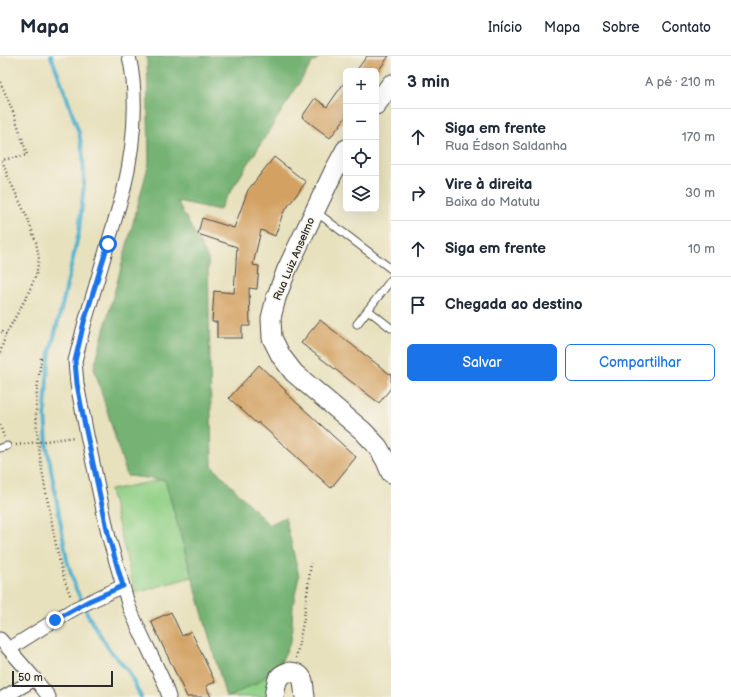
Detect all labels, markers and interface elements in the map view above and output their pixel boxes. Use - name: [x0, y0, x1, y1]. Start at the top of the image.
- text: Mapa: [20, 16, 69, 39]
- text: Início: [488, 19, 522, 36]
- text: Mapa: [544, 19, 580, 36]
- text: Sobre: [602, 19, 640, 36]
- text: Contato: [662, 19, 711, 36]
- map controls: [343, 68, 379, 212]
- button: +: [343, 68, 379, 104]
- text: 3 min: [407, 72, 450, 92]
- text: A pé · 210 m: [645, 74, 715, 90]
- button: −: [343, 104, 379, 140]
- text: Siga em frente: [445, 119, 546, 138]
- icon: ahead: [407, 126, 429, 148]
- text: 170 m: [682, 129, 715, 145]
- text: Rua Édson Saldanha: [445, 138, 567, 154]
- button: locate: [343, 140, 379, 176]
- text: Vire à direita: [445, 175, 532, 194]
- button: layers: [343, 176, 379, 212]
- icon: right: [407, 182, 429, 204]
- text: 30 m: [685, 185, 715, 201]
- text: Baixa do Matutu: [445, 194, 540, 210]
- street label: Rua Luiz Anselmo: [271, 215, 317, 303]
- route start: [99, 235, 117, 253]
- icon: ahead: [407, 238, 429, 260]
- text: Siga em frente: [445, 239, 546, 258]
- text: 10 m: [688, 241, 715, 257]
- icon: arrive: [407, 294, 429, 316]
- text: Chegada ao destino: [445, 295, 583, 314]
- button: Salvar: [407, 344, 557, 381]
- button: Compartilhar: [565, 344, 715, 381]
- route end: [46, 611, 64, 629]
- scale bar: [12, 669, 113, 688]
- text: 50 m: [18, 671, 43, 684]

